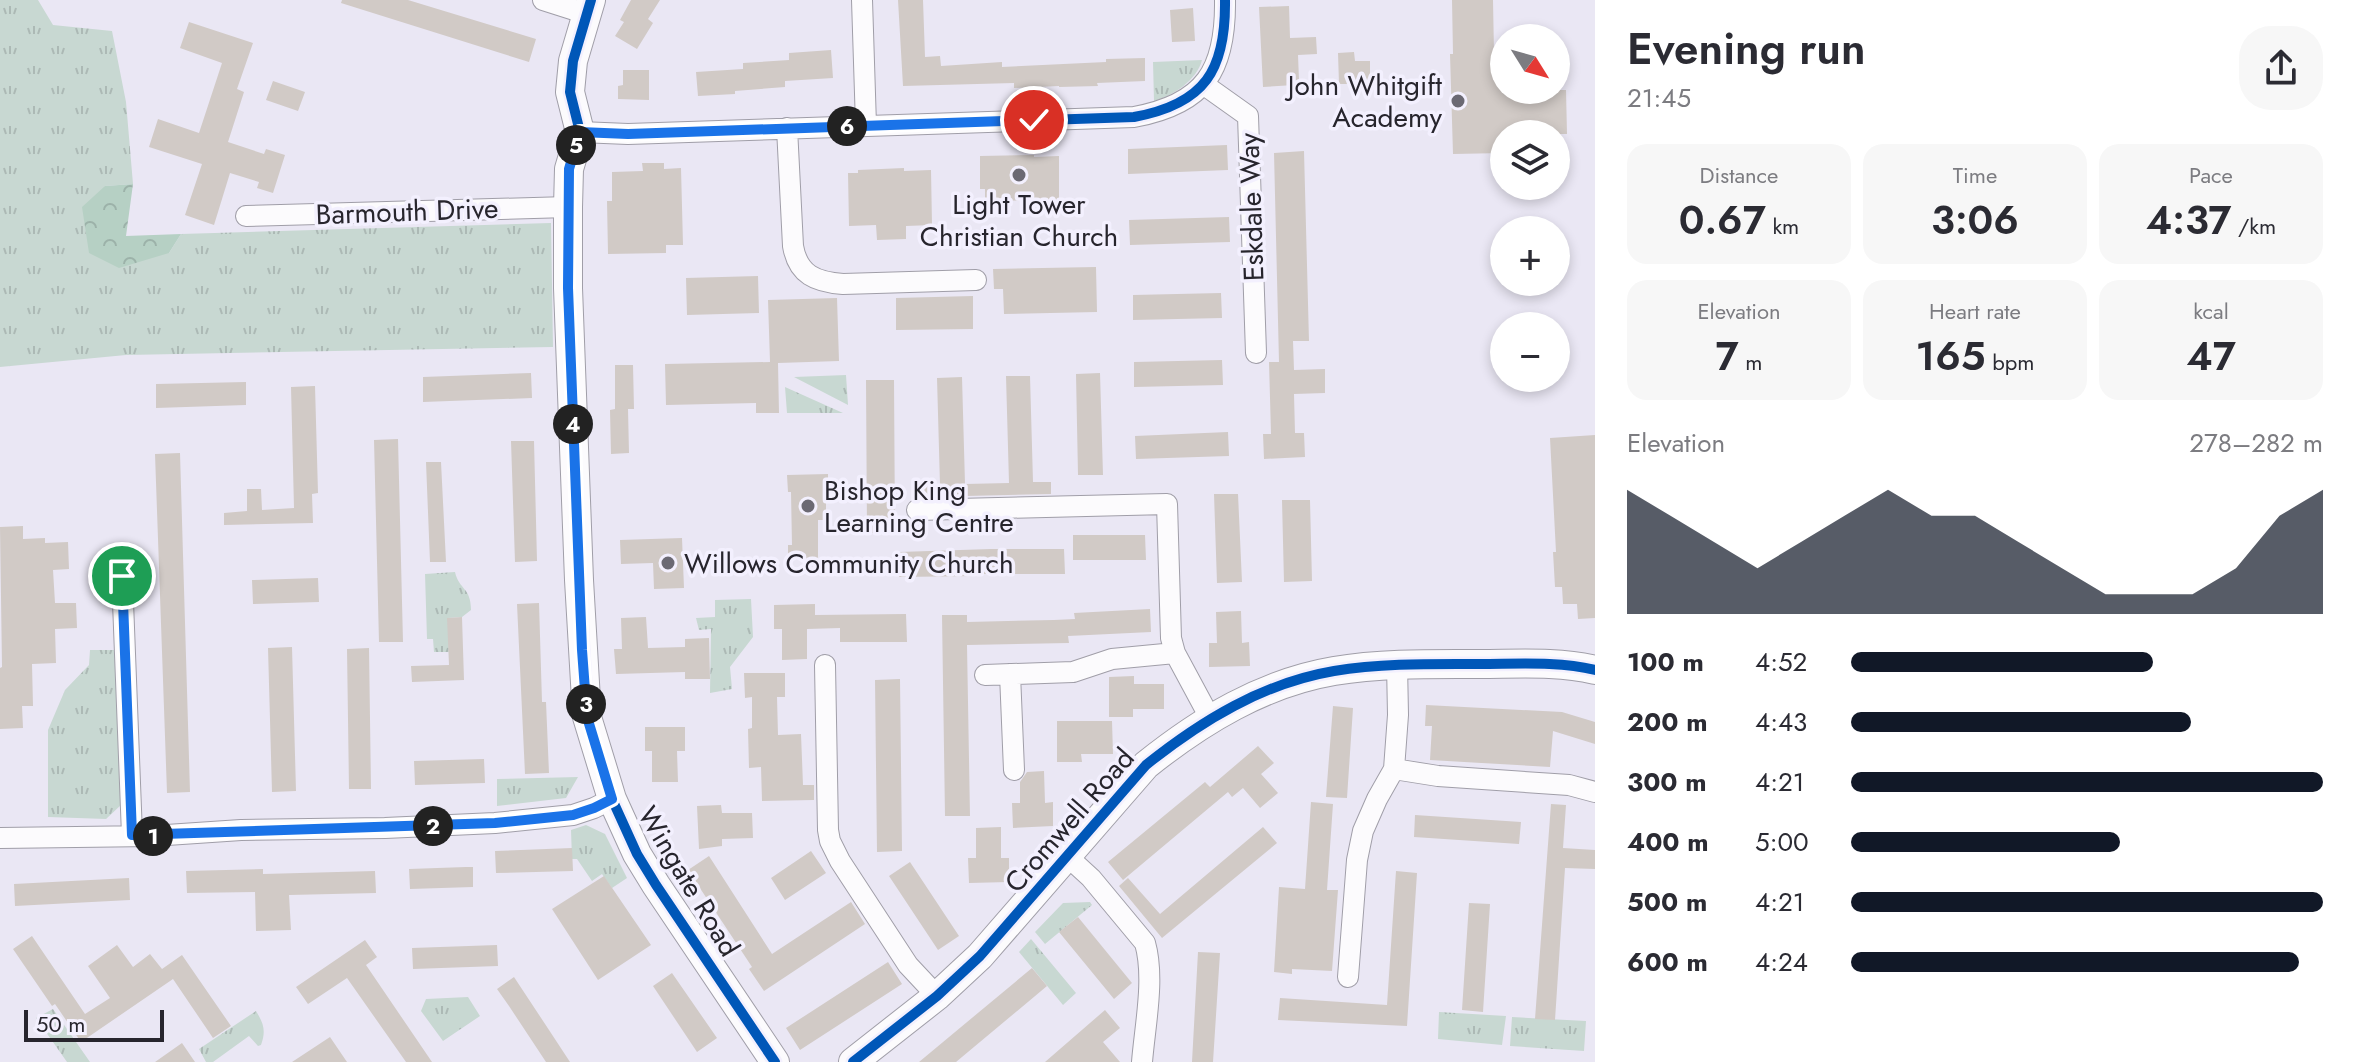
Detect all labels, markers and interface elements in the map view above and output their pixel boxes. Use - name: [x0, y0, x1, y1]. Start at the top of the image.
- text: Evening run: [1627, 17, 1866, 81]
- north arrow: [1490, 24, 1570, 104]
- map controls: [1490, 24, 1570, 392]
- button: share: [2239, 26, 2323, 110]
- place label: John Whitgift Academy: [1284, 65, 1443, 138]
- text: 21:45: [1627, 79, 1691, 117]
- pin: [1000, 86, 1068, 154]
- marker: John Whitgift Academy: [1449, 92, 1467, 110]
- icon: check: [1012, 98, 1056, 142]
- pin: 6: [827, 106, 867, 146]
- text: 6: [840, 110, 854, 142]
- button: layers: [1490, 120, 1570, 200]
- pin: 5: [556, 125, 596, 165]
- text: 5: [569, 129, 583, 161]
- street label: Eskdale Way: [1228, 132, 1275, 282]
- text: Distance: [1700, 159, 1778, 191]
- text: Time: [1953, 159, 1997, 191]
- text: Pace: [2189, 159, 2233, 191]
- marker: Light Tower Christian Church: [1010, 166, 1028, 184]
- place label: Light Tower Christian Church: [920, 184, 1118, 257]
- street label: Barmouth Drive: [315, 188, 499, 235]
- text: 0.67: [1679, 191, 1766, 249]
- text: 3:06: [1931, 191, 2019, 249]
- text: 4:37: [2146, 191, 2231, 249]
- text: km: [1766, 210, 1799, 242]
- text: /km: [2231, 210, 2276, 242]
- button: +: [1490, 216, 1570, 296]
- text: Elevation: [1698, 295, 1780, 327]
- text: Heart rate: [1929, 295, 2021, 327]
- text: kcal: [2193, 295, 2229, 327]
- button: −: [1490, 312, 1570, 392]
- text: 7: [1716, 327, 1739, 385]
- text: 165: [1916, 327, 1986, 385]
- text: 47: [2186, 327, 2236, 385]
- text: m: [1739, 346, 1762, 378]
- text: bpm: [1986, 346, 2034, 378]
- pin: 4: [553, 404, 593, 444]
- text: 4: [565, 408, 581, 440]
- text: Elevation: [1627, 424, 1725, 462]
- text: 278–282 m: [2189, 424, 2323, 462]
- place label: Bishop King Learning Centre: [824, 470, 1014, 543]
- marker: Bishop King Learning Centre: [799, 497, 817, 515]
- pin: [88, 542, 156, 610]
- place label: Willows Community Church: [684, 543, 1014, 584]
- icon: arrive: [100, 554, 144, 598]
- marker: Willows Community Church: [659, 554, 677, 572]
- text: 100 m: [1627, 643, 1704, 681]
- text: 4:52: [1755, 643, 1807, 681]
- pin: 3: [566, 684, 606, 724]
- text: 3: [579, 688, 593, 720]
- text: 200 m: [1627, 703, 1708, 741]
- text: 4:43: [1755, 703, 1807, 741]
- street label: Cromwell Road: [995, 739, 1144, 902]
- text: 300 m: [1627, 763, 1707, 801]
- text: 4:21: [1755, 763, 1804, 801]
- street label: Wingate Road: [627, 798, 750, 964]
- pin: 2: [413, 806, 453, 846]
- text: 2: [426, 810, 440, 842]
- pin: 1: [133, 816, 173, 856]
- text: 1: [147, 820, 159, 852]
- text: 400 m: [1627, 823, 1709, 861]
- text: 5:00: [1755, 823, 1809, 861]
- text: 500 m: [1627, 883, 1707, 921]
- text: 4:21: [1755, 883, 1804, 921]
- text: 600 m: [1627, 943, 1708, 981]
- text: 4:24: [1755, 943, 1808, 981]
- scale bar: [24, 1006, 164, 1042]
- text: 50 m: [36, 1008, 85, 1040]

